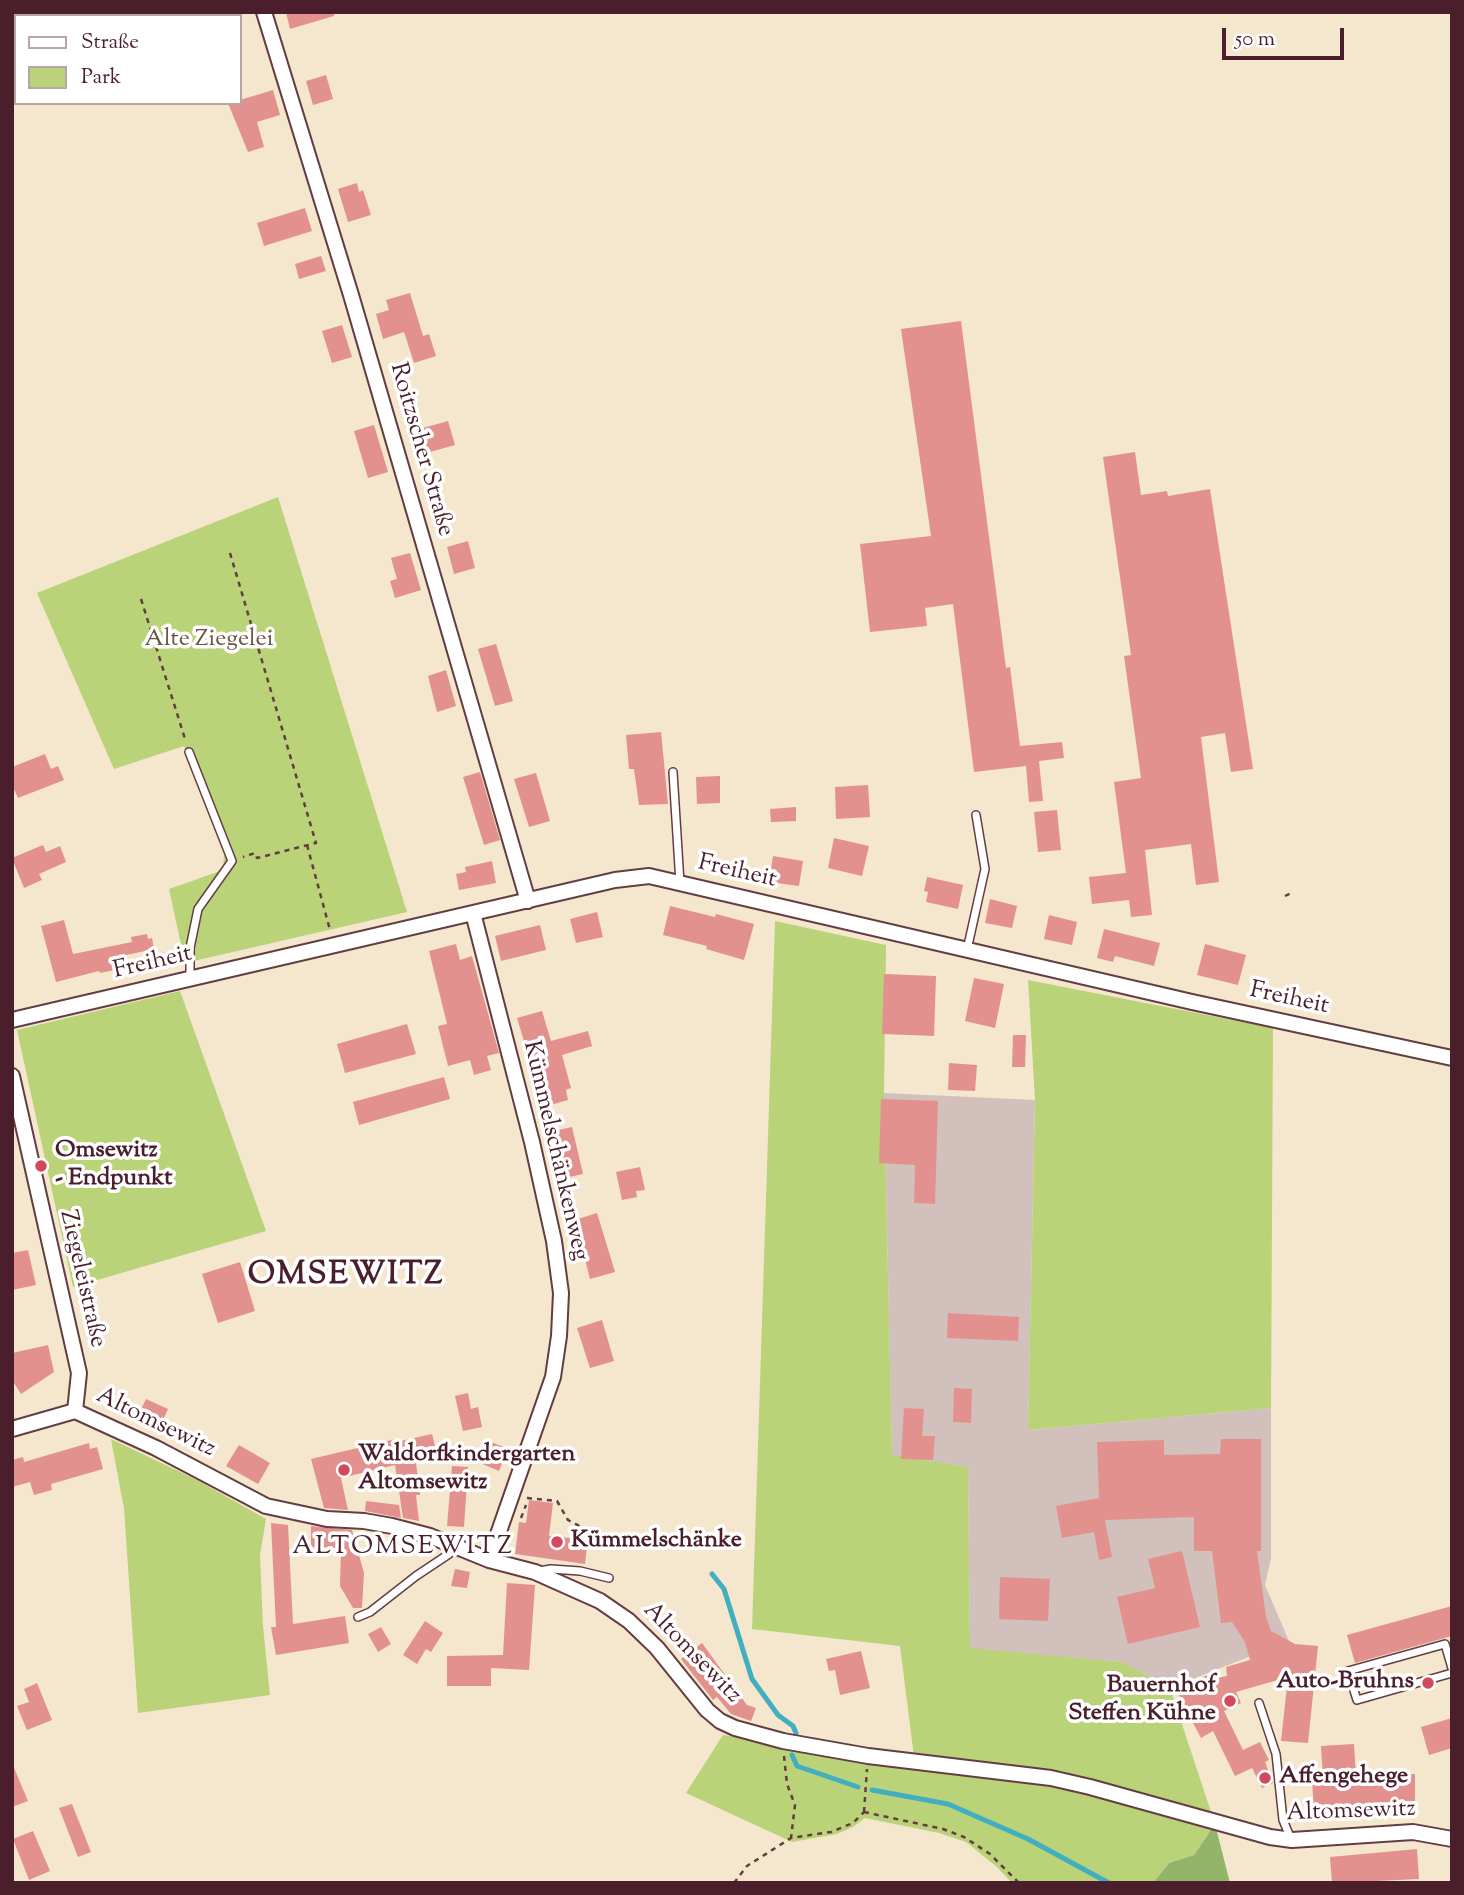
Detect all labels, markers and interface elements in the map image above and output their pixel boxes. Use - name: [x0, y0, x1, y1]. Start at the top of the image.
- legend: [14, 14, 242, 105]
- scale bar: [1226, 14, 1348, 58]
- text: 50 m: [1235, 25, 1275, 55]
- text: Straße: [81, 28, 139, 58]
- text: Park: [81, 63, 121, 93]
- street label: Roitzscher Straße: [381, 360, 459, 540]
- park label: Alte Ziegelei: [145, 627, 273, 655]
- street label: Freiheit: [695, 850, 779, 896]
- street label: Freiheit: [111, 941, 195, 987]
- street label: Freiheit: [1247, 978, 1331, 1022]
- street label: Kümmelschänkenweg: [515, 1038, 593, 1264]
- place label: Omsewitz - Endpunkt: [55, 1138, 172, 1194]
- marker: Omsewitz - Endpunkt: [33, 1158, 49, 1174]
- street label: Ziegeleistraße: [51, 1208, 111, 1350]
- district label: OMSEWITZ: [249, 1259, 443, 1297]
- street label: Altomsewitz: [91, 1383, 219, 1465]
- place label: Waldorfkindergarten Altomsewitz: [358, 1442, 575, 1498]
- marker: Waldorfkindergarten Altomsewitz: [336, 1462, 352, 1478]
- place label: Kümmelschänke: [571, 1528, 742, 1556]
- district label: ALTOMSEWITZ: [294, 1533, 512, 1565]
- marker: Kümmelschänke: [549, 1534, 565, 1550]
- street label: Altomsewitz: [636, 1597, 746, 1711]
- place label: Auto-Bruhns: [1276, 1669, 1414, 1697]
- place label: Bauernhof Steffen Kühne: [1068, 1673, 1216, 1729]
- marker: Auto-Bruhns: [1420, 1675, 1436, 1691]
- marker: Bauernhof Steffen Kühne: [1222, 1693, 1238, 1709]
- place label: Affengehege: [1279, 1764, 1408, 1792]
- marker: Affengehege: [1257, 1770, 1273, 1786]
- street label: Altomsewitz: [1286, 1796, 1416, 1830]

